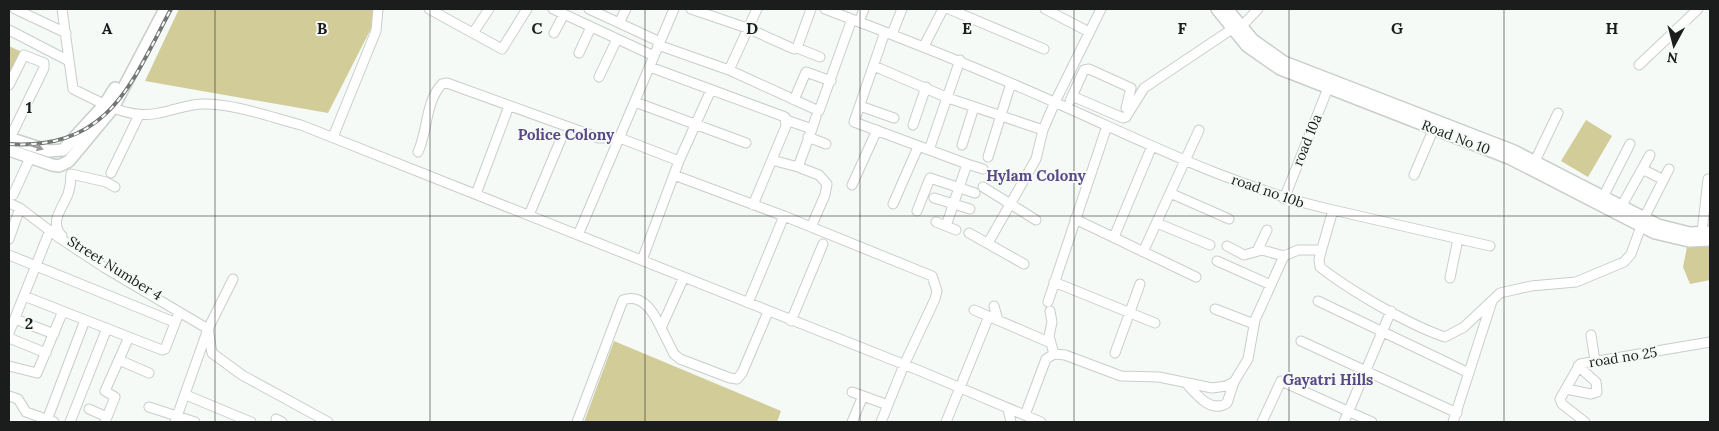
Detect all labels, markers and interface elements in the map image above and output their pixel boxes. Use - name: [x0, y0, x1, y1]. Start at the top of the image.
- text: A: [102, 18, 113, 38]
- text: B: [317, 18, 328, 38]
- text: C: [531, 18, 543, 38]
- text: D: [746, 18, 758, 38]
- text: E: [962, 18, 972, 38]
- text: F: [1177, 18, 1187, 38]
- text: G: [1391, 18, 1403, 38]
- text: H: [1606, 18, 1619, 38]
- north arrow: [1649, 20, 1699, 70]
- text: N: [1666, 48, 1679, 67]
- text: 1: [26, 97, 32, 117]
- street label: road 10a: [1288, 111, 1326, 169]
- street label: Road No 10: [1419, 116, 1493, 158]
- district label: Police Colony: [518, 125, 615, 144]
- one-way arrow: [28, 144, 43, 152]
- district label: Hylam Colony: [986, 166, 1087, 185]
- street label: road no 10b: [1229, 170, 1307, 212]
- street label: Street Number 4: [64, 232, 166, 304]
- text: 2: [25, 313, 33, 333]
- street label: road no 25: [1588, 343, 1658, 371]
- district label: Gayatri Hills: [1283, 370, 1373, 389]

